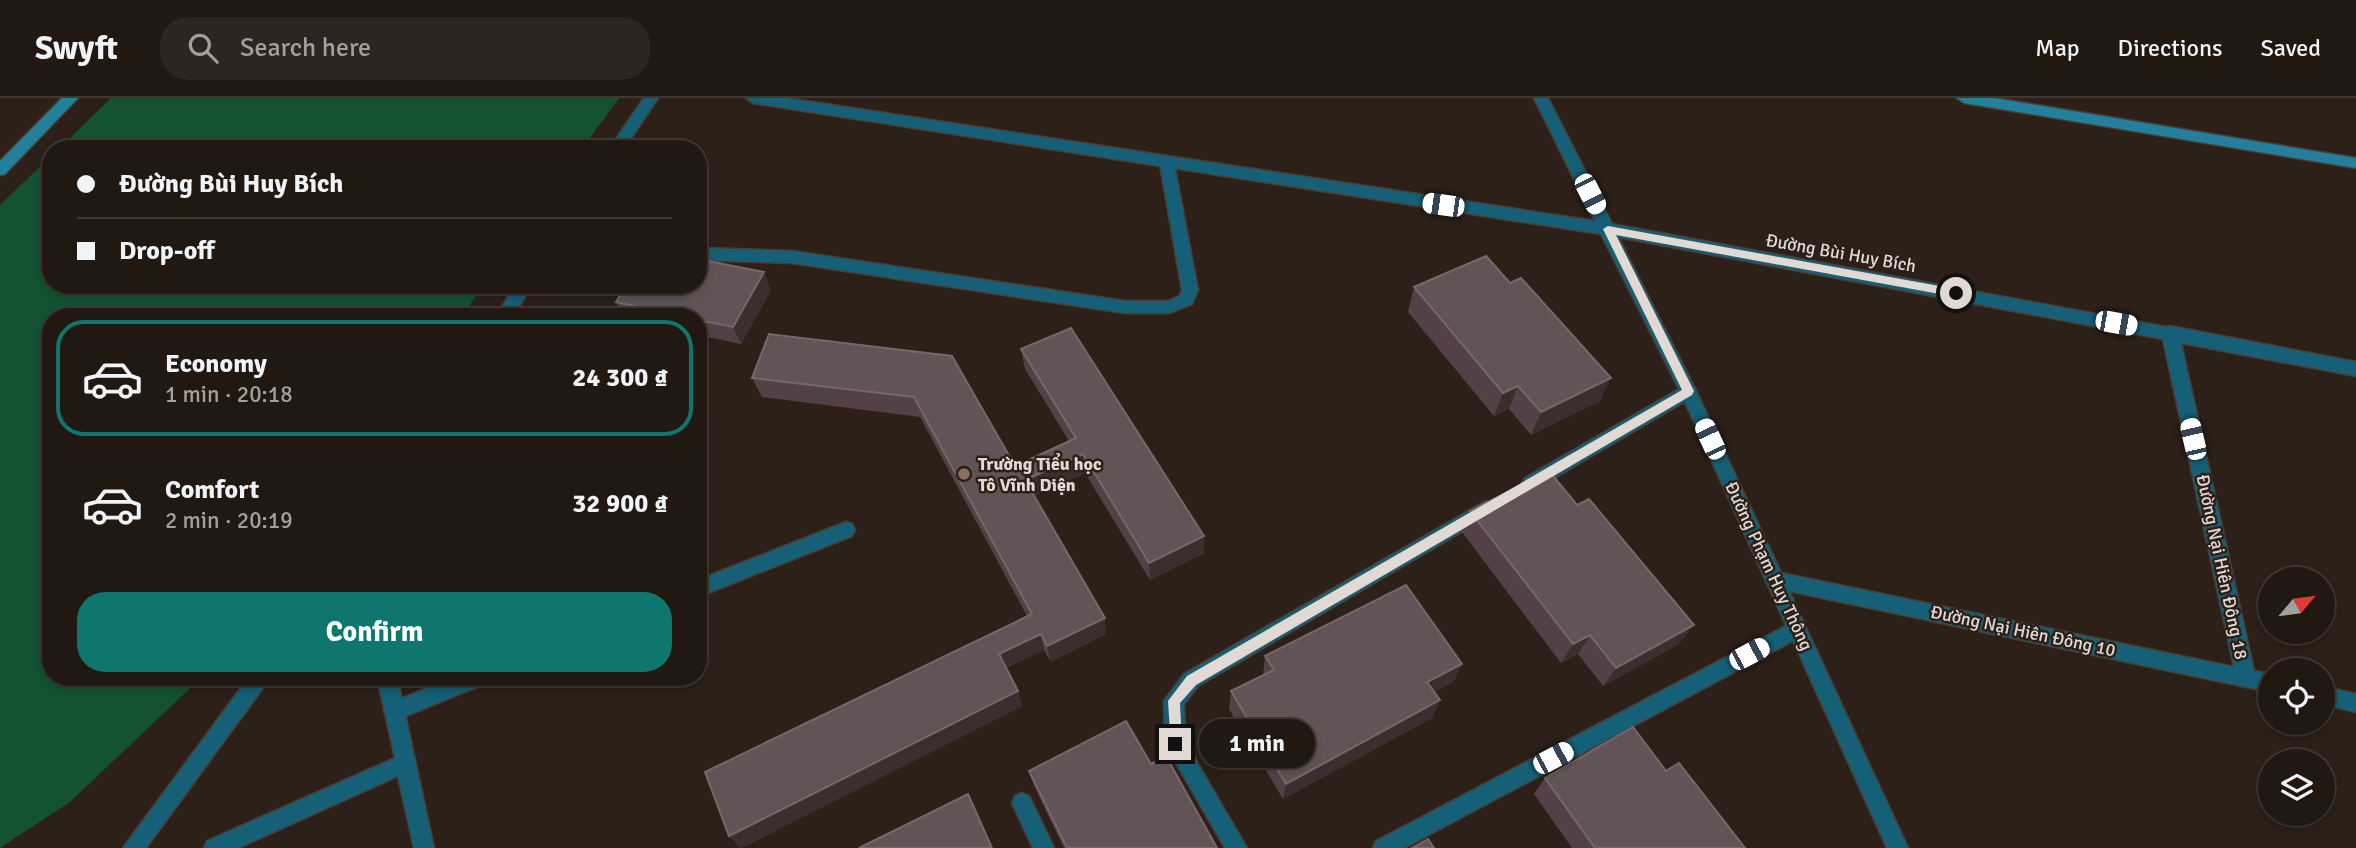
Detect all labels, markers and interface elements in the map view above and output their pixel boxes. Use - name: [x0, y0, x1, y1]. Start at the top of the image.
- search box: [160, 17, 650, 80]
- text: Swyft: [35, 28, 118, 69]
- icon: search: [184, 29, 222, 67]
- text: Search here: [240, 32, 371, 64]
- text: Map: [2035, 33, 2080, 63]
- text: Directions: [2118, 33, 2223, 63]
- text: Saved: [2261, 33, 2321, 63]
- text: Đường Bùi Huy Bích: [119, 168, 343, 200]
- car: [1572, 171, 1609, 217]
- car: [1421, 192, 1466, 218]
- street label: Đường Bùi Huy Bích: [1764, 229, 1918, 277]
- text: Drop-off: [119, 235, 215, 267]
- route start: [1940, 277, 1972, 309]
- car: [2094, 309, 2139, 337]
- icon: car: [81, 347, 144, 410]
- text: Economy: [165, 348, 267, 380]
- text: 24 300 ₫: [572, 362, 668, 394]
- text: 1 min · 20:18: [165, 380, 293, 409]
- car: [1692, 416, 1729, 462]
- car: [2179, 416, 2208, 462]
- place label: Trường Tiểu học Tô Vĩnh Diện: [978, 452, 1102, 496]
- marker: Trường Tiểu học Tô Vĩnh Diện: [956, 466, 972, 482]
- street label: Đường Nại Hiên Đông 18: [2192, 472, 2252, 662]
- icon: car: [81, 473, 144, 536]
- text: Comfort: [165, 474, 259, 506]
- street label: Đường Phạm Huy Thông: [1720, 478, 1818, 654]
- text: 32 900 ₫: [572, 488, 668, 520]
- text: 2 min · 20:19: [165, 506, 293, 535]
- north arrow: [2258, 567, 2334, 644]
- map controls: [2258, 567, 2335, 826]
- button: Confirm: [77, 592, 672, 672]
- street label: Đường Nại Hiên Đông 10: [1928, 601, 2118, 661]
- car: [1726, 635, 1773, 673]
- button: locate: [2258, 658, 2335, 735]
- callout: 1 min: [1200, 720, 1315, 768]
- route end: [1159, 728, 1191, 760]
- text: 1 min: [1229, 729, 1285, 758]
- car: [1530, 739, 1577, 777]
- button: layers: [2258, 749, 2335, 826]

